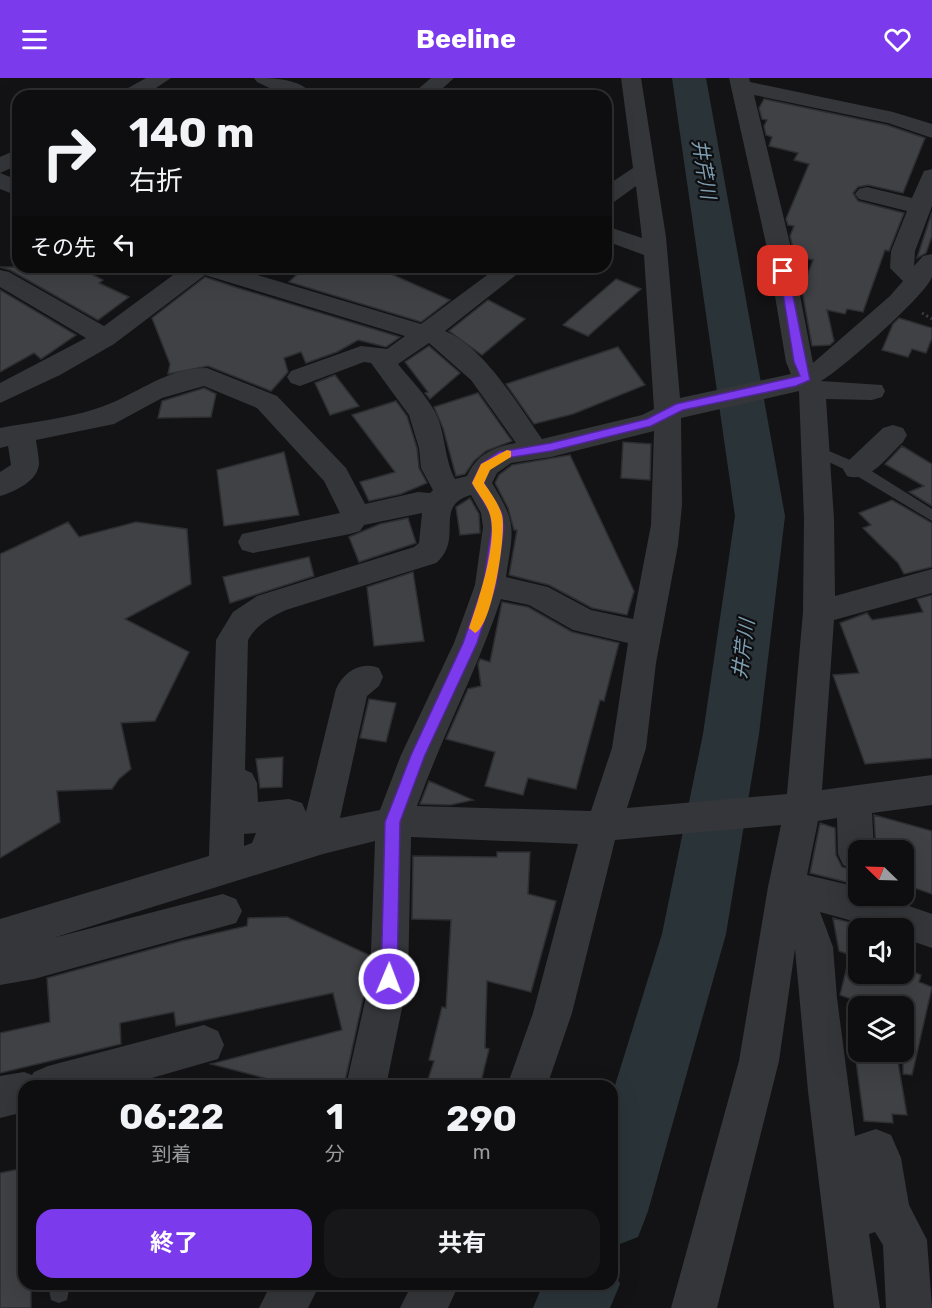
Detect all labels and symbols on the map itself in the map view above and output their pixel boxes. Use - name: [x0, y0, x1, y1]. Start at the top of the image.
- water label: 井芹川: [687, 137, 721, 202]
- pin: [757, 245, 808, 296]
- water label: 井芹川: [727, 616, 759, 680]
- north arrow: [848, 840, 914, 906]
- position arrow: [357, 947, 421, 1011]

